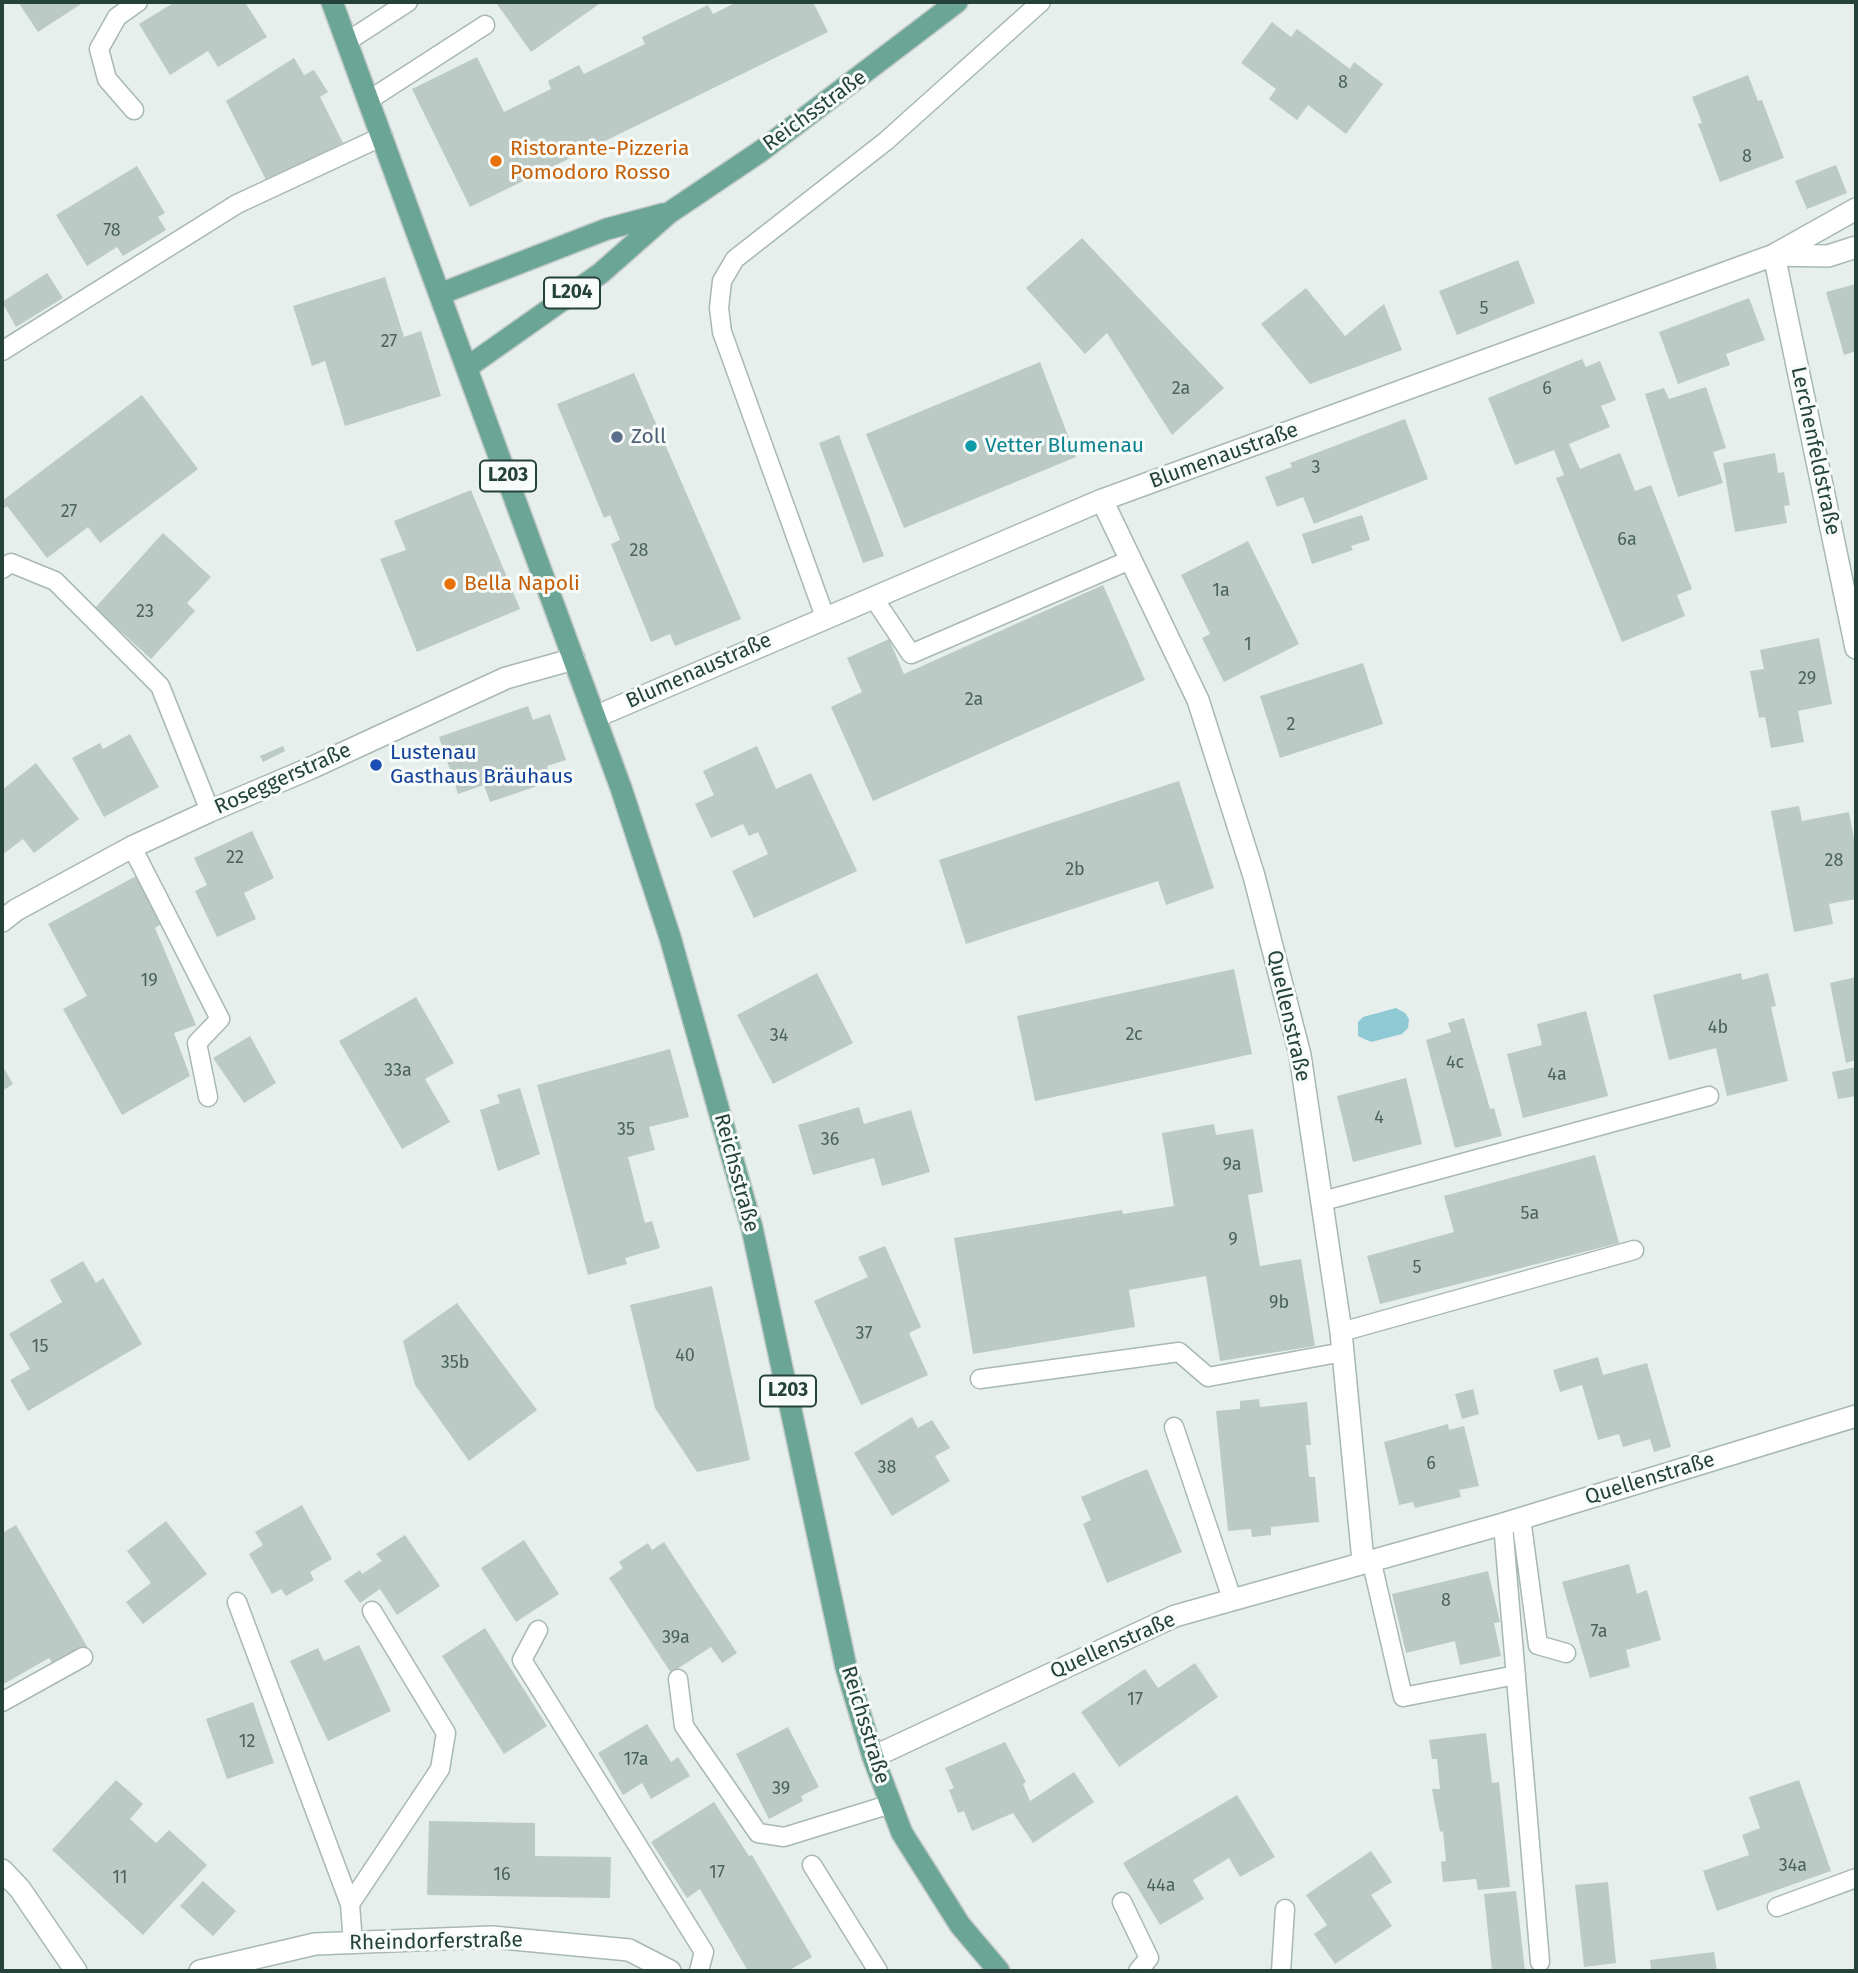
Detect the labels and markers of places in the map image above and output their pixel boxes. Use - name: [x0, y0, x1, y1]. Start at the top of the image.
- place label: Ristorante-Pizzeria Pomodoro Rosso: [510, 136, 689, 186]
- marker: Ristorante-Pizzeria Pomodoro Rosso: [488, 153, 504, 169]
- place label: Zoll: [631, 424, 666, 450]
- marker: Zoll: [609, 429, 625, 445]
- place label: Vetter Blumenau: [985, 433, 1144, 459]
- marker: Vetter Blumenau: [963, 438, 979, 454]
- place label: Bella Napoli: [464, 571, 580, 597]
- marker: Bella Napoli: [442, 576, 458, 592]
- place label: Lustenau Gasthaus Bräuhaus: [390, 740, 573, 790]
- marker: Lustenau Gasthaus Bräuhaus: [368, 757, 384, 773]

